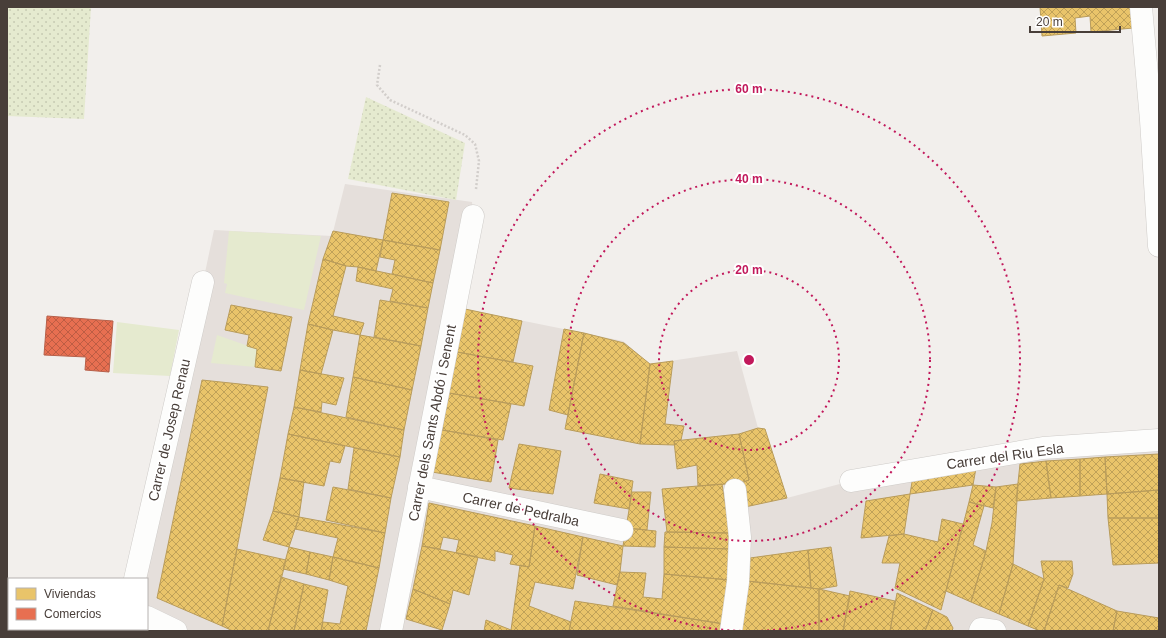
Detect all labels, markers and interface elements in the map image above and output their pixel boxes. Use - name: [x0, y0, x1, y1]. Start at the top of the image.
- scale bar: [1030, 8, 1120, 34]
- text: 20 m: [1036, 15, 1063, 29]
- text: 60 m: [735, 82, 763, 96]
- text: 40 m: [735, 172, 763, 186]
- text: 20 m: [735, 263, 763, 277]
- street label: Carrer dels Sants Abdó i Senent: [405, 323, 459, 523]
- centre of rings: [742, 353, 756, 367]
- street label: Carrer de Josep Renau: [145, 357, 193, 503]
- street label: Carrer del Riu Esla: [945, 440, 1065, 472]
- street label: Carrer de Pedralba: [461, 489, 581, 529]
- legend: [8, 578, 148, 630]
- text: Viviendas: [44, 587, 96, 601]
- text: Comercios: [44, 607, 101, 621]

